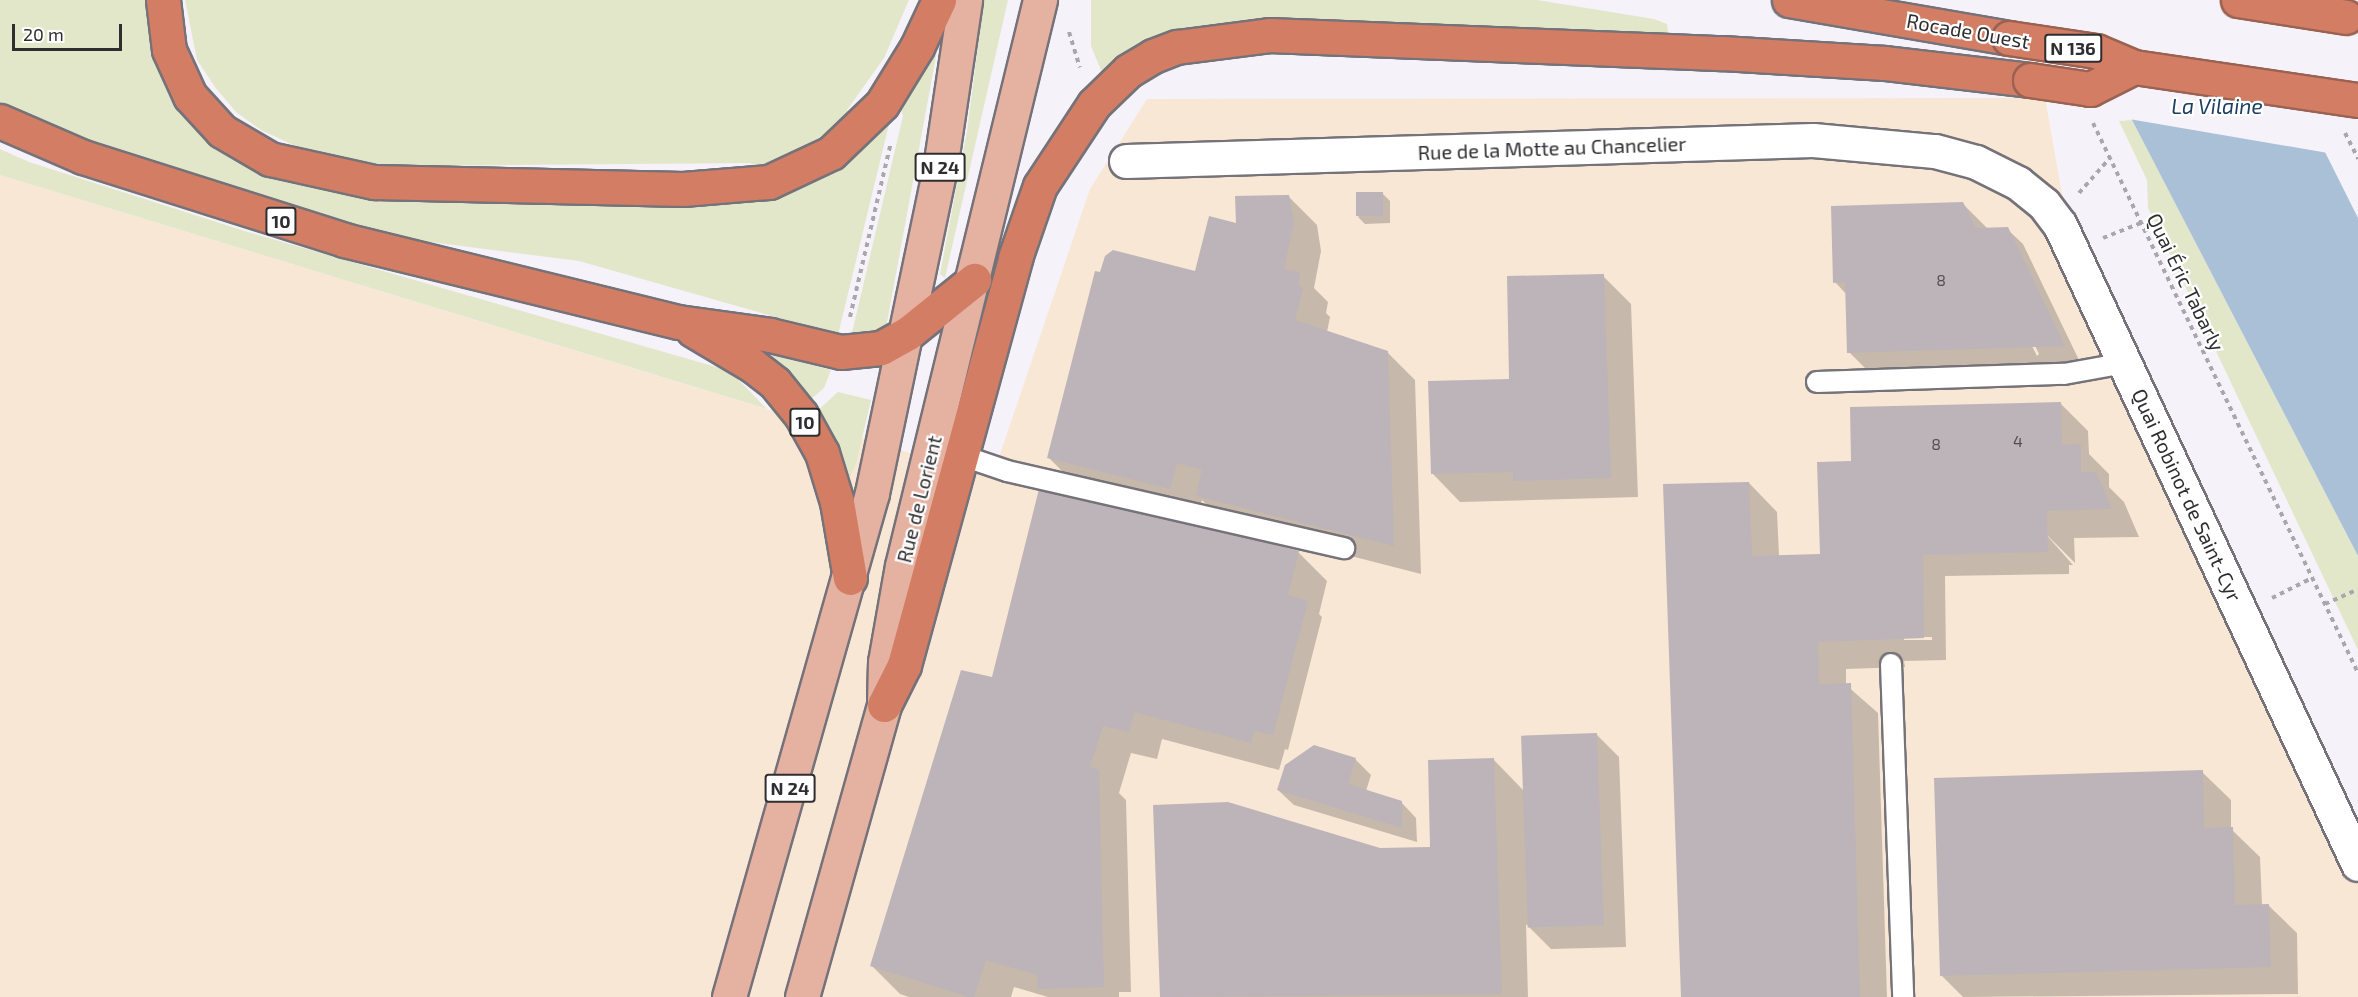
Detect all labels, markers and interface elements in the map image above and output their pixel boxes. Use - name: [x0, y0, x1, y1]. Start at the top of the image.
- street label: Rocade Ouest: [1905, 8, 2031, 54]
- scale bar: [15, 12, 124, 50]
- text: 20 m: [23, 23, 64, 45]
- road number: N 136: [2043, 33, 2103, 63]
- water label: La Vilaine: [2171, 93, 2263, 119]
- street label: Rue de la Motte au Chancelier: [1417, 131, 1687, 165]
- road number: N 24: [914, 152, 966, 182]
- road number: 10: [264, 206, 298, 236]
- street label: Quai Éric Tabarly: [2142, 209, 2230, 355]
- house number: 8: [1936, 270, 1946, 290]
- street label: Quai Robinot de Saint-Cyr: [2127, 385, 2247, 605]
- road number: 10: [788, 407, 822, 437]
- house number: 4: [2013, 431, 2023, 451]
- street label: Rue de Lorient: [892, 433, 946, 565]
- house number: 8: [1931, 434, 1941, 454]
- road number: N 24: [764, 773, 816, 803]

